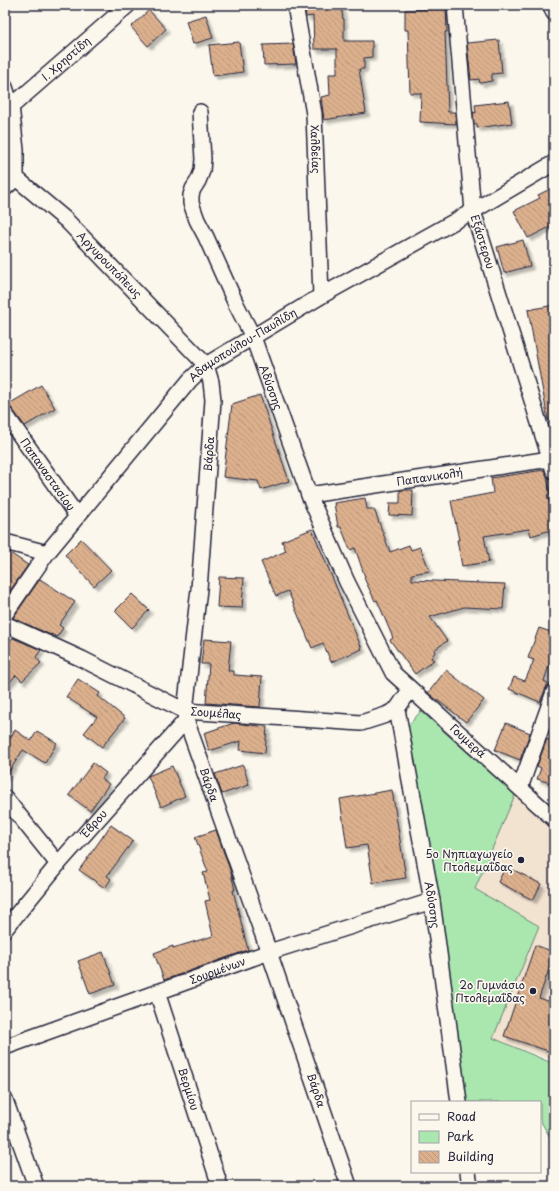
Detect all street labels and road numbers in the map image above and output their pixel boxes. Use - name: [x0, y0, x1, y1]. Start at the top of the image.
- street label: Ι. Χρηστίδη: [38, 32, 94, 85]
- street label: Χαλδείας: [306, 125, 325, 174]
- street label: Εξάστερου: [467, 212, 500, 271]
- street label: Αργυρουπόλεως: [73, 227, 146, 302]
- street label: Αδαμοπούλου-Παυλίδη: [184, 304, 300, 385]
- street label: Αδύσσης: [255, 362, 287, 413]
- street label: Παπαναστασίου: [16, 434, 80, 514]
- street label: Βάρδα: [199, 436, 218, 472]
- street label: Παπανικολή: [395, 463, 464, 490]
- street label: Σουμέλας: [190, 702, 242, 723]
- street label: Γουμερά: [446, 720, 490, 761]
- street label: Βάρδα: [196, 765, 224, 804]
- street label: Έβρου: [75, 806, 111, 842]
- street label: Αδύσσης: [421, 880, 445, 930]
- street label: Σουρμένων: [187, 952, 248, 988]
- street label: Βερμίου: [174, 1065, 204, 1112]
- street label: Βάρδα: [303, 1071, 331, 1110]

